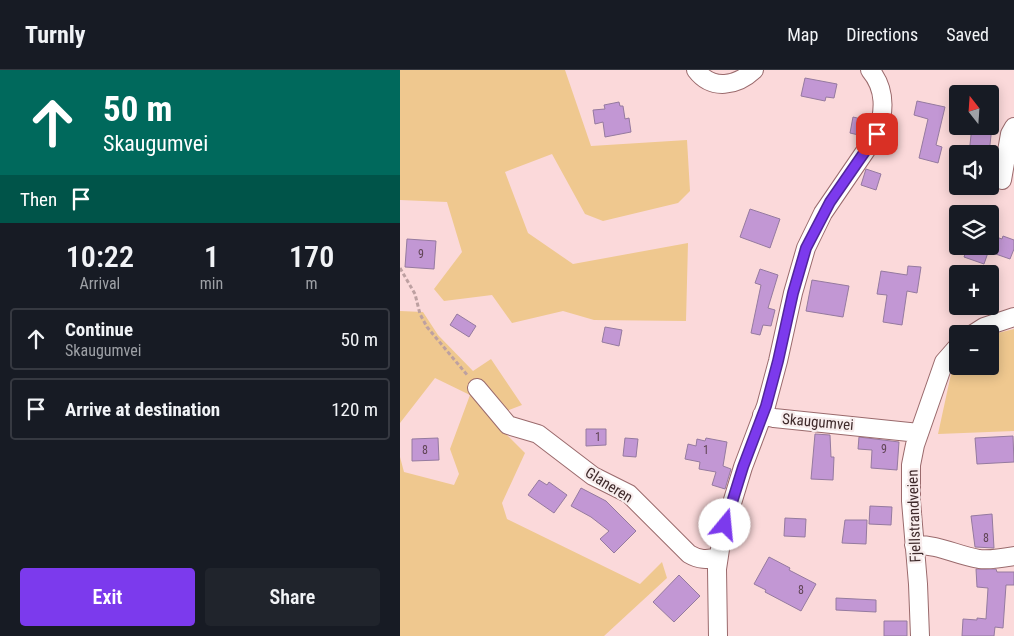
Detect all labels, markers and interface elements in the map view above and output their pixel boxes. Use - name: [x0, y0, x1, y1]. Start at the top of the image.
- text: Turnly: [25, 21, 86, 49]
- text: Map: [787, 24, 818, 45]
- text: Directions: [846, 24, 918, 45]
- text: Saved: [946, 24, 989, 45]
- north arrow: [949, 85, 999, 135]
- map controls: [949, 85, 999, 375]
- text: 50 m: [103, 89, 172, 130]
- icon: ahead: [20, 90, 85, 155]
- pin: [856, 113, 898, 155]
- icon: arrive: [863, 120, 891, 148]
- text: Skaugumvei: [103, 131, 208, 156]
- button: sound: [949, 145, 999, 195]
- icon: arrive: [67, 185, 95, 213]
- text: Then: [20, 188, 57, 211]
- button: layers: [949, 205, 999, 255]
- text: 10:22: [66, 239, 134, 274]
- text: 1: [204, 239, 219, 274]
- text: 170: [289, 239, 334, 274]
- house number: 9: [418, 247, 424, 261]
- button: +: [949, 265, 999, 315]
- text: Arrival: [80, 274, 120, 293]
- text: min: [200, 274, 223, 293]
- text: m: [306, 274, 318, 293]
- text: Continue: [65, 318, 133, 341]
- icon: ahead: [22, 325, 50, 353]
- button: −: [949, 325, 999, 375]
- text: 50 m: [341, 328, 378, 351]
- text: Skaugumvei: [65, 341, 142, 360]
- icon: arrive: [22, 395, 50, 423]
- text: Arrive at destination: [65, 398, 220, 421]
- text: 120 m: [331, 398, 378, 421]
- street label: Skaugumvei: [781, 410, 855, 434]
- house number: 1: [595, 430, 601, 444]
- house number: 9: [881, 442, 887, 456]
- house number: 8: [422, 443, 428, 457]
- house number: 1: [703, 443, 709, 457]
- street label: Glaneren: [582, 463, 636, 507]
- street label: Fjellstrandveien: [903, 469, 925, 563]
- position arrow: [698, 498, 750, 550]
- house number: 8: [983, 531, 989, 545]
- button: Exit: [20, 568, 195, 626]
- button: Share: [205, 568, 380, 626]
- house number: 8: [798, 583, 804, 597]

